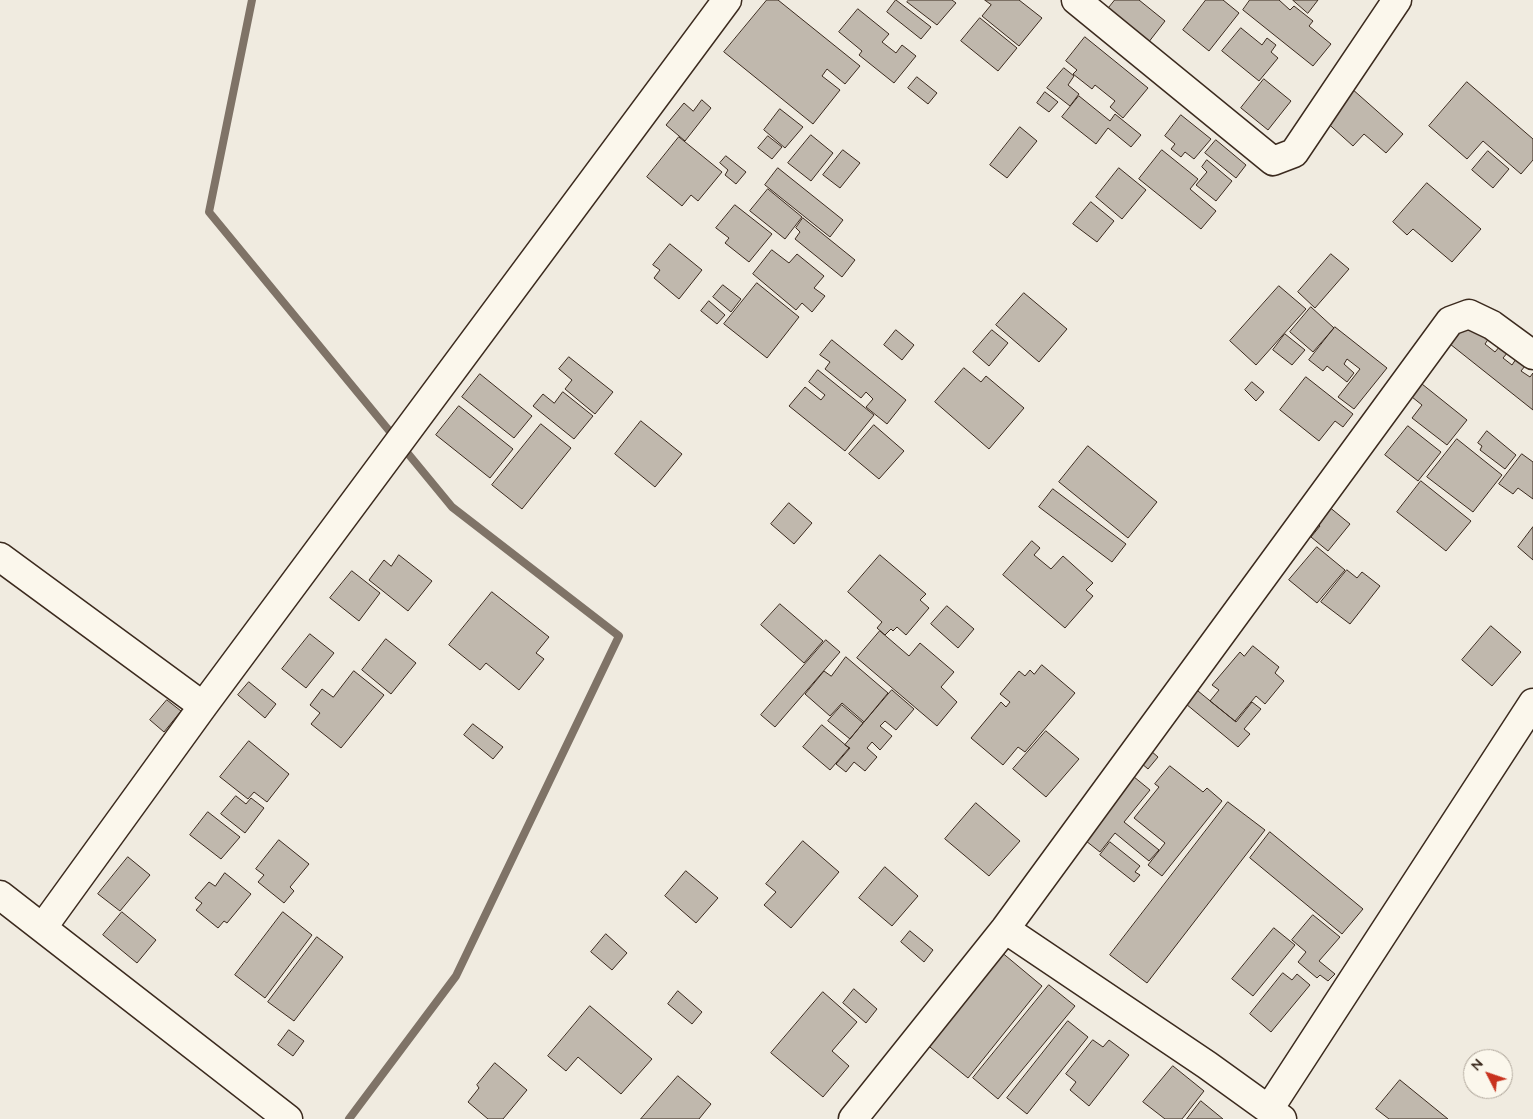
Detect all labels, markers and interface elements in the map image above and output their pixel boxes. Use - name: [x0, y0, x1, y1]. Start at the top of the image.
- north arrow: [1463, 1049, 1513, 1099]
- text: N: [1467, 1055, 1488, 1075]

